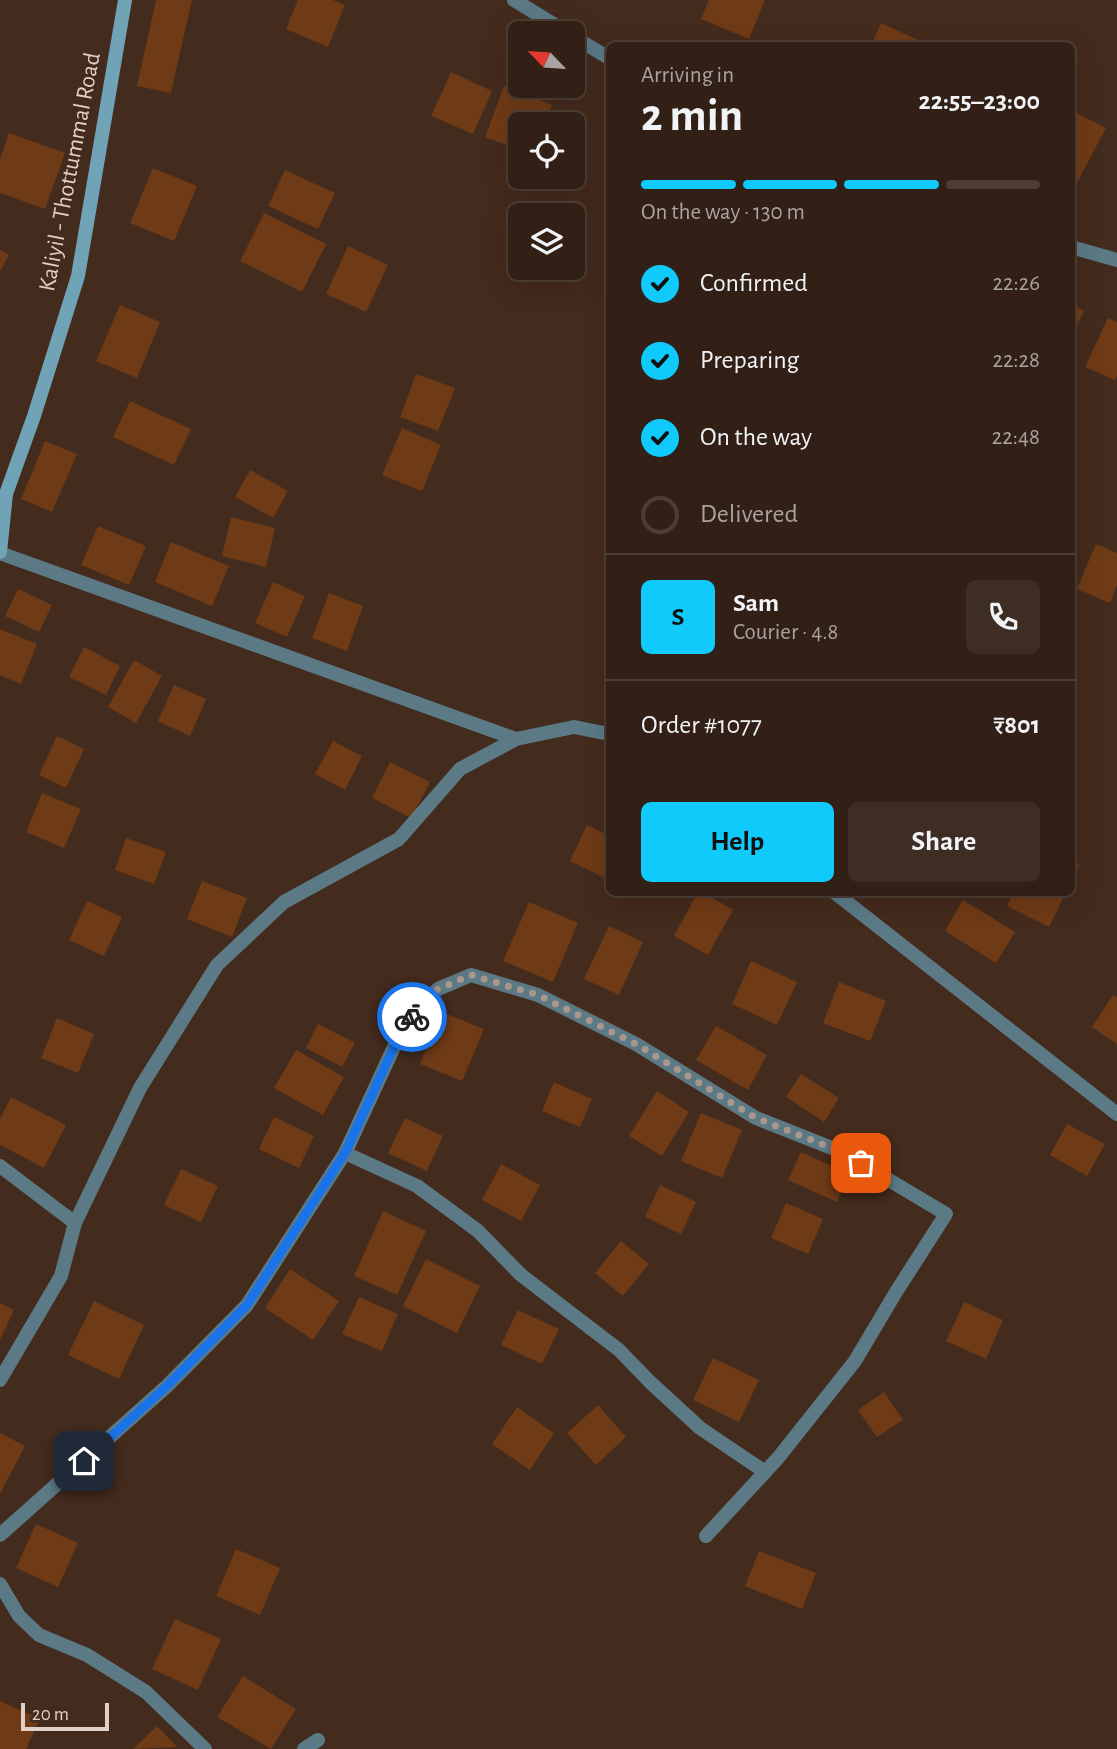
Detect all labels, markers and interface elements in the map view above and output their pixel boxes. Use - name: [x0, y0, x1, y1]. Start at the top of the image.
- north arrow: [508, 21, 584, 98]
- map controls: [508, 21, 585, 280]
- street label: Kaliyil - Thottummal Road: [35, 50, 105, 294]
- text: Arriving in: [641, 64, 734, 87]
- text: 22:55–23:00: [919, 88, 1040, 114]
- text: 2 min: [641, 93, 743, 139]
- button: locate: [508, 112, 585, 189]
- text: On the way · 130 m: [641, 201, 805, 224]
- button: layers: [508, 203, 585, 280]
- icon: check: [641, 265, 679, 303]
- text: Confirmed: [700, 270, 808, 296]
- text: 22:26: [993, 272, 1040, 295]
- icon: check: [641, 342, 679, 380]
- text: Preparing: [700, 347, 799, 373]
- text: 22:28: [992, 349, 1040, 372]
- icon: check: [641, 419, 679, 457]
- text: On the way: [700, 424, 812, 450]
- text: 22:48: [992, 426, 1040, 449]
- text: Delivered: [700, 501, 798, 527]
- button: phone: [966, 580, 1040, 654]
- text: Sam: [733, 590, 779, 616]
- text: S: [672, 604, 684, 630]
- text: Courier · 4.8: [733, 621, 838, 644]
- text: Order #1077: [641, 712, 762, 738]
- text: ₹801: [993, 712, 1040, 738]
- button: Help: [641, 802, 834, 882]
- button: Share: [848, 802, 1040, 882]
- courier: [377, 982, 447, 1052]
- icon: bike: [393, 998, 431, 1036]
- pin: [831, 1133, 891, 1193]
- icon: bag: [842, 1144, 880, 1182]
- pin: [54, 1431, 114, 1491]
- icon: home: [65, 1442, 103, 1480]
- scale bar: [21, 1700, 108, 1732]
- text: 20 m: [32, 1705, 69, 1724]

